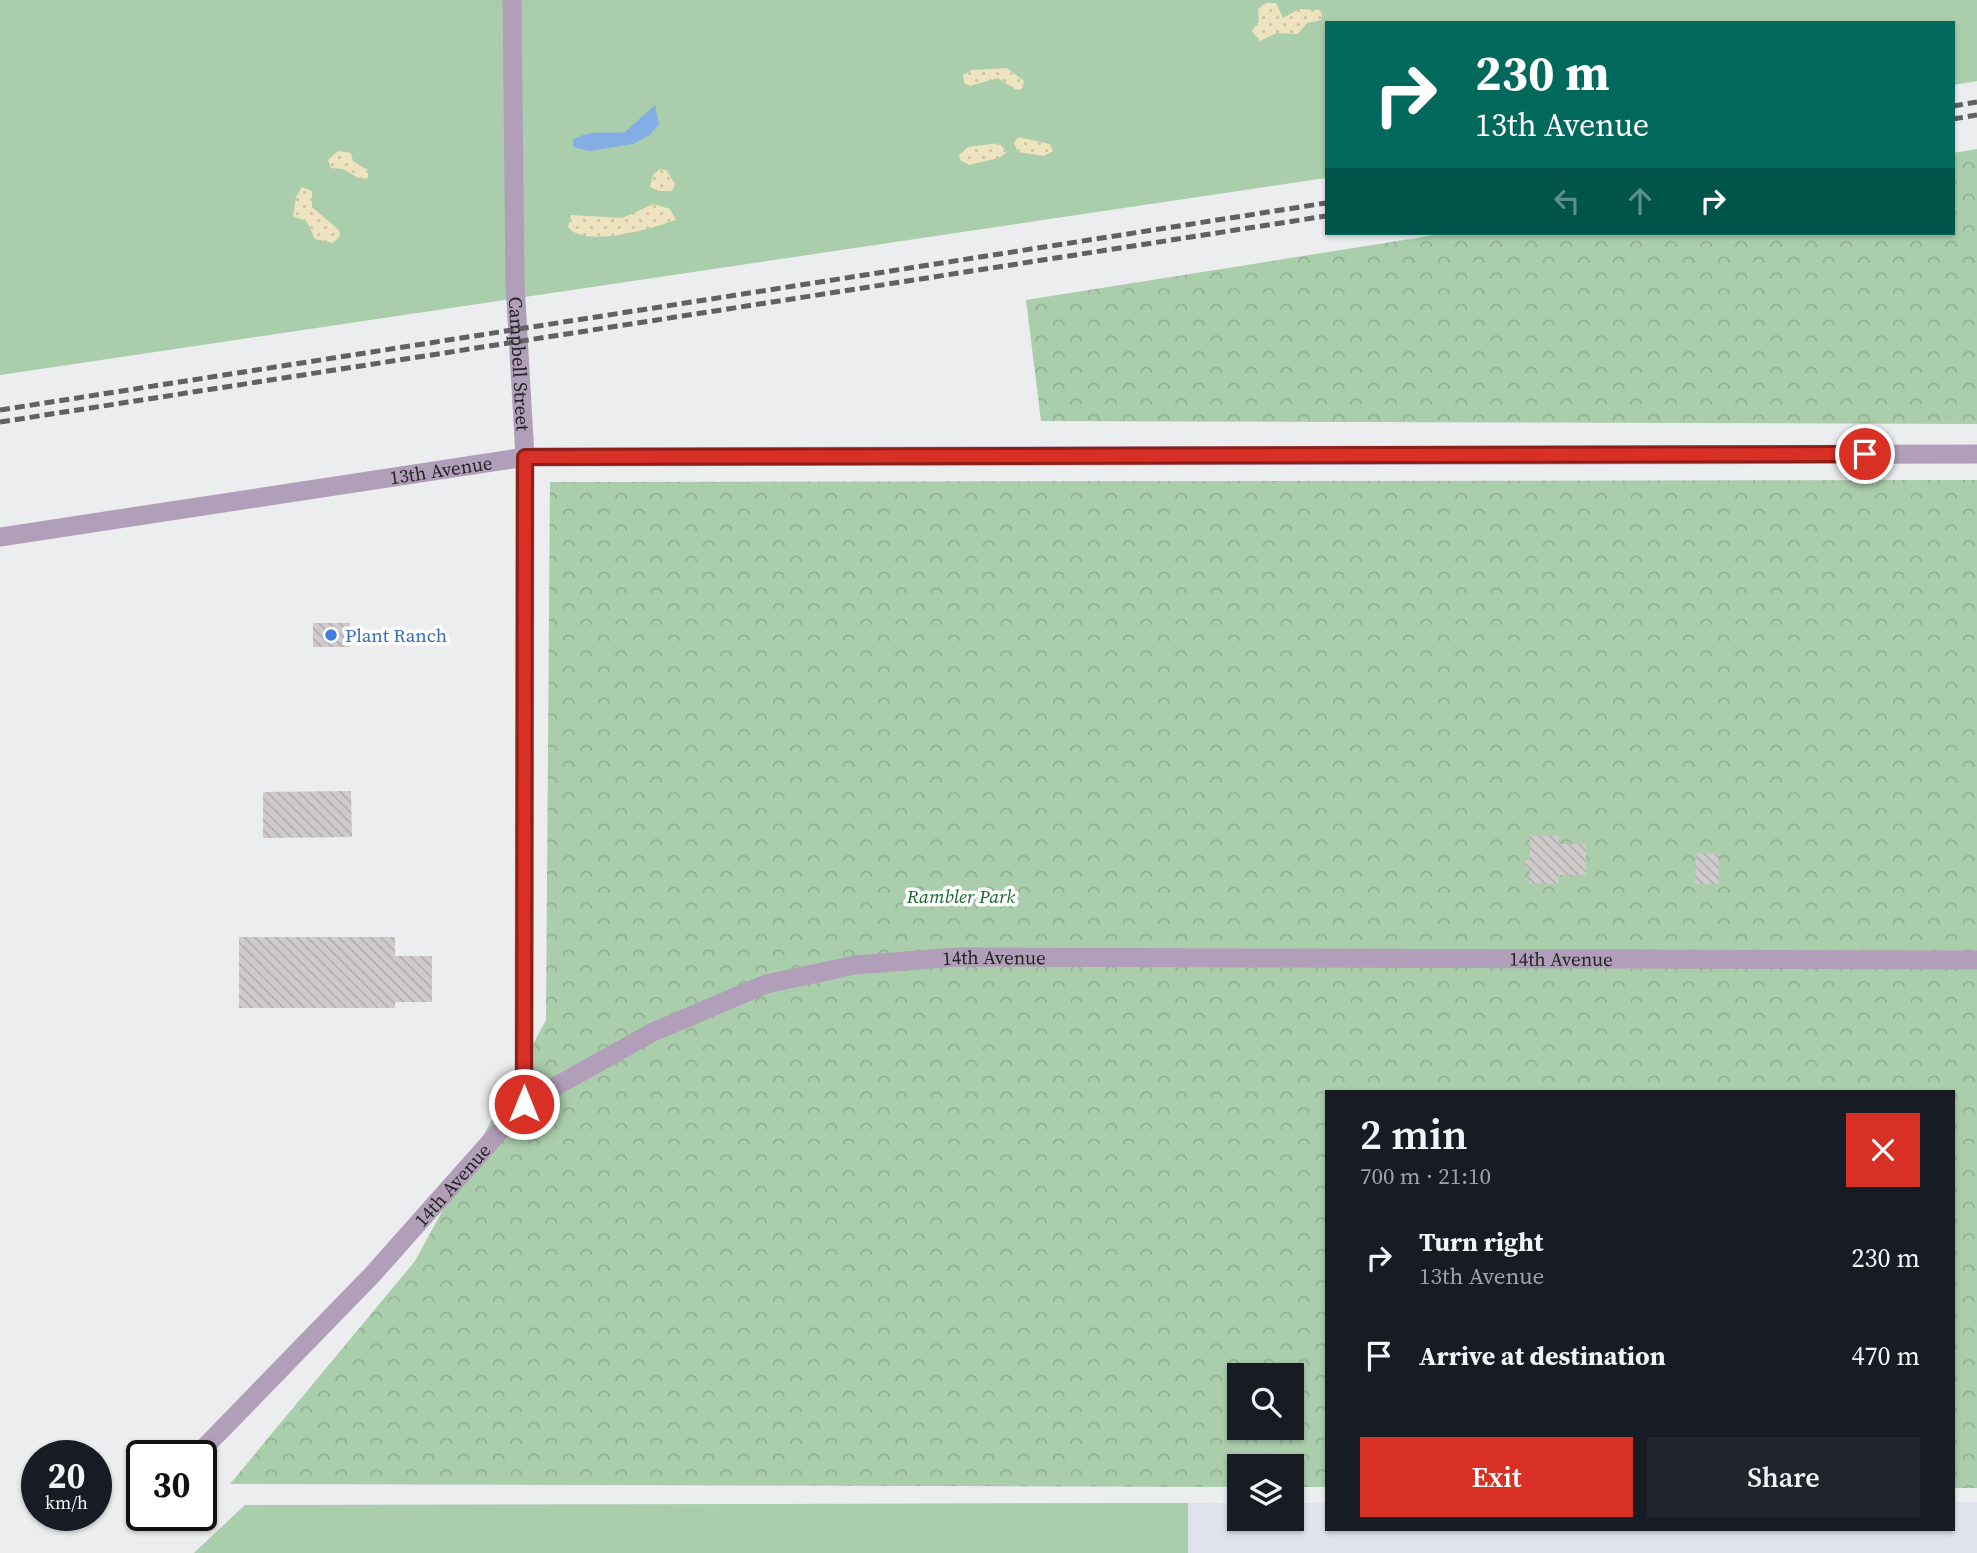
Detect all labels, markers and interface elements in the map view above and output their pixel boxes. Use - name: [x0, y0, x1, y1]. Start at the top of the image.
- text: 230 m: [1475, 39, 1610, 106]
- icon: right: [1360, 49, 1451, 140]
- text: 13th Avenue: [1475, 103, 1649, 147]
- icon: left: [1548, 182, 1586, 220]
- icon: ahead: [1621, 182, 1659, 220]
- icon: right: [1694, 182, 1732, 220]
- street label: Campbell Street: [503, 296, 537, 433]
- pin: [1835, 424, 1895, 484]
- icon: arrive: [1846, 435, 1884, 473]
- street label: 13th Avenue: [388, 449, 494, 490]
- place label: Plant Ranch: [345, 622, 447, 648]
- marker: Plant Ranch: [323, 627, 339, 643]
- park label: Rambler Park: [906, 883, 1015, 909]
- street label: 14th Avenue: [941, 944, 1046, 971]
- street label: 14th Avenue: [1509, 946, 1613, 972]
- position arrow: [487, 1067, 561, 1141]
- text: 2 min: [1360, 1105, 1468, 1163]
- button: close: [1846, 1113, 1920, 1187]
- street label: 14th Avenue: [408, 1138, 496, 1232]
- text: 700 m · 21:10: [1360, 1160, 1491, 1192]
- text: Turn right: [1419, 1224, 1543, 1260]
- icon: right: [1360, 1239, 1398, 1277]
- text: 230 m: [1852, 1240, 1920, 1276]
- text: 13th Avenue: [1419, 1260, 1544, 1292]
- icon: arrive: [1360, 1337, 1398, 1375]
- text: Arrive at destination: [1419, 1338, 1666, 1374]
- text: 470 m: [1852, 1338, 1920, 1374]
- map controls: [1227, 1363, 1304, 1531]
- button: search: [1227, 1363, 1304, 1440]
- button: Exit: [1360, 1437, 1633, 1517]
- button: Share: [1647, 1437, 1920, 1517]
- speed limit sign: 30: [126, 1440, 217, 1531]
- text: 20: [48, 1452, 85, 1500]
- button: layers: [1227, 1454, 1304, 1531]
- text: km/h: [45, 1490, 88, 1515]

